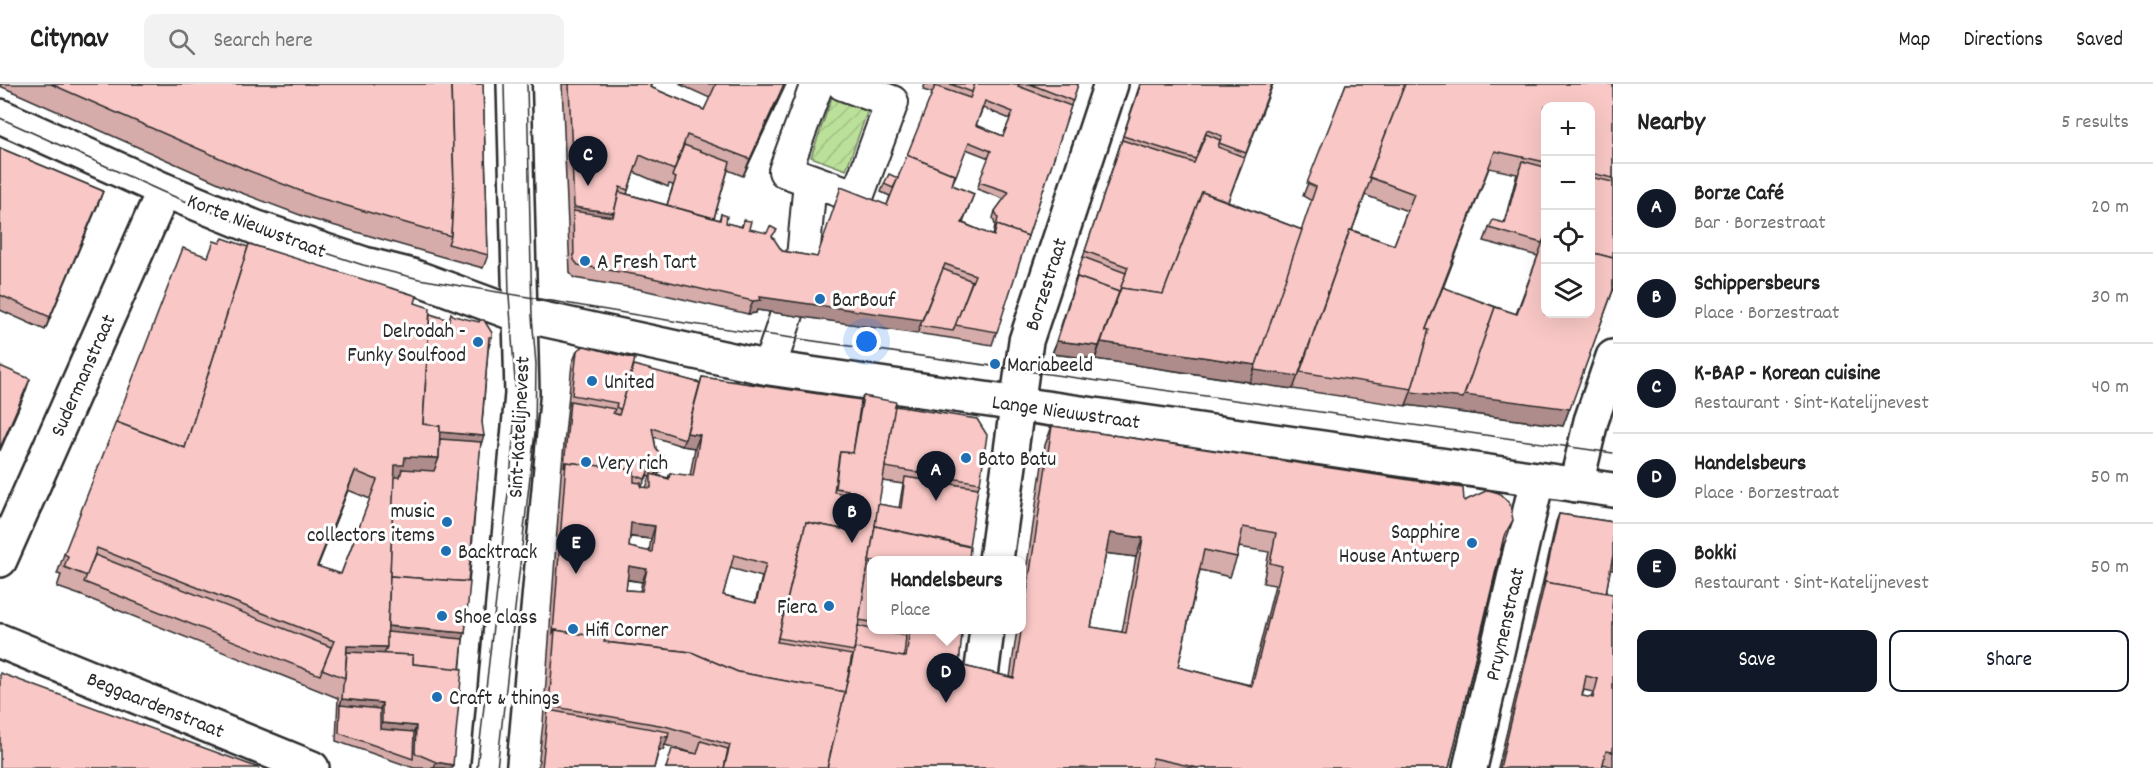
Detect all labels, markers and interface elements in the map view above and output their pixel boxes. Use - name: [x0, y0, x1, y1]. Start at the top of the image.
- search box: [144, 14, 564, 68]
- text: Citynav: [30, 21, 108, 61]
- icon: search: [165, 25, 198, 58]
- text: Search here: [213, 26, 313, 57]
- text: Map: [1899, 26, 1930, 56]
- text: Directions: [1963, 26, 2043, 56]
- text: Saved: [2076, 26, 2123, 56]
- map controls: [1541, 102, 1595, 318]
- button: +: [1541, 102, 1595, 156]
- text: Nearby: [1637, 105, 1705, 142]
- text: 5 results: [2061, 109, 2129, 137]
- pin: C: [568, 136, 608, 186]
- button: −: [1541, 156, 1595, 210]
- text: Borze Café: [1694, 179, 1784, 210]
- street label: Korte Nieuwstraat: [182, 188, 330, 268]
- text: A: [1651, 194, 1662, 222]
- text: 20 m: [2091, 194, 2129, 222]
- button: locate: [1541, 210, 1595, 264]
- text: Bar · Borzestraat: [1694, 210, 1826, 238]
- street label: Borzestraat: [1019, 234, 1077, 335]
- place label: A Fresh Tart: [597, 249, 697, 279]
- marker: A Fresh Tart: [578, 254, 592, 268]
- button: layers: [1541, 264, 1595, 318]
- text: Schippersbeurs: [1694, 269, 1820, 300]
- text: B: [1652, 284, 1661, 312]
- text: 30 m: [2091, 284, 2129, 312]
- place label: BarBouf: [832, 287, 896, 317]
- marker: BarBouf: [813, 292, 827, 306]
- text: Place · Borzestraat: [1694, 300, 1839, 328]
- street label: Sudermanstraat: [44, 310, 125, 442]
- place label: Delrodah - Funky Soulfood: [347, 318, 466, 372]
- your location: [852, 327, 881, 356]
- marker: Delrodah - Funky Soulfood: [471, 335, 485, 349]
- place label: Mariabeeld: [1007, 352, 1093, 382]
- street label: Sint-Katelijnevest: [502, 355, 540, 499]
- marker: Mariabeeld: [988, 357, 1002, 371]
- text: K-BAP - Korean cuisine: [1694, 359, 1881, 390]
- place label: United: [604, 369, 655, 399]
- marker: United: [585, 374, 599, 388]
- text: C: [1652, 374, 1661, 402]
- text: 40 m: [2091, 374, 2129, 402]
- street label: Lange Nieuwstraat: [990, 389, 1142, 439]
- text: Restaurant · Sint-Katelijnevest: [1694, 390, 1929, 418]
- place label: Bato Batu: [978, 446, 1056, 476]
- text: Handelsbeurs: [1694, 449, 1806, 480]
- place label: Very rich: [598, 450, 668, 480]
- marker: Bato Batu: [959, 451, 973, 465]
- pin: A: [916, 452, 956, 501]
- marker: Very rich: [579, 455, 593, 469]
- text: D: [1651, 464, 1662, 492]
- text: 50 m: [2091, 464, 2129, 492]
- text: Place · Borzestraat: [1694, 480, 1839, 508]
- pin: B: [832, 494, 872, 543]
- place label: music collectors items: [307, 498, 435, 552]
- marker: music collectors items: [440, 515, 454, 529]
- place label: Sapphire House Antwerp: [1339, 519, 1460, 573]
- pin: E: [556, 524, 596, 574]
- marker: Sapphire House Antwerp: [1465, 536, 1479, 550]
- place label: Backtrack: [458, 539, 537, 569]
- text: Bokki: [1694, 539, 1736, 570]
- marker: Backtrack: [439, 544, 453, 558]
- text: E: [1652, 554, 1661, 582]
- text: 50 m: [2091, 554, 2129, 582]
- popup: [867, 556, 1026, 634]
- street label: Pruynenstraat: [1479, 565, 1535, 684]
- text: Handelsbeurs: [890, 566, 1003, 597]
- text: Restaurant · Sint-Katelijnevest: [1694, 570, 1929, 598]
- place label: Fiera: [777, 594, 818, 624]
- text: Place: [890, 597, 930, 625]
- marker: Fiera: [822, 599, 836, 613]
- place label: Shoe class: [454, 604, 537, 634]
- marker: Shoe class: [435, 609, 449, 623]
- place label: Hifi Corner: [585, 617, 669, 647]
- marker: Hifi Corner: [566, 622, 580, 636]
- button: Save: [1637, 630, 1877, 692]
- button: Share: [1889, 630, 2129, 692]
- pin: D: [926, 654, 966, 703]
- street label: Beggaardenstraat: [82, 666, 228, 748]
- place label: Craft & things: [449, 685, 560, 715]
- marker: Craft & things: [430, 690, 444, 704]

